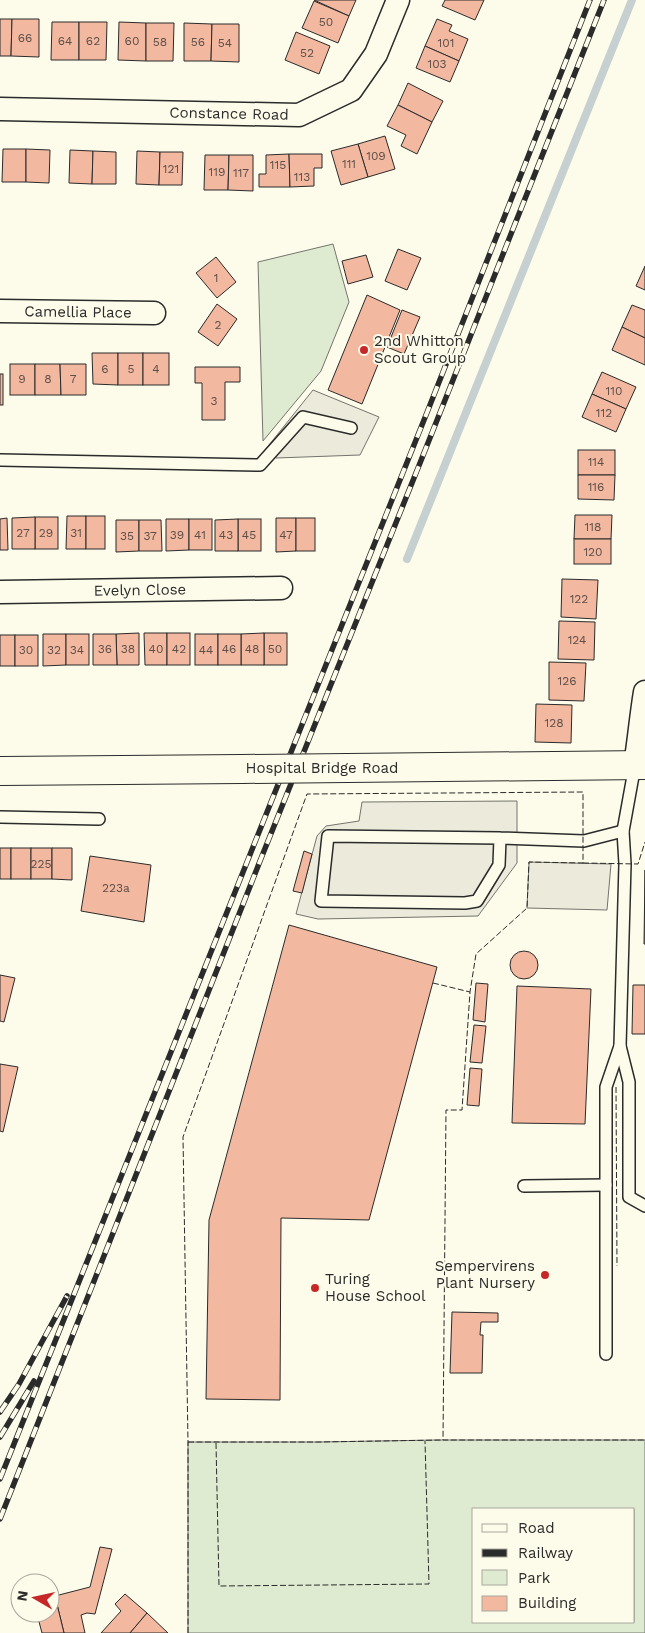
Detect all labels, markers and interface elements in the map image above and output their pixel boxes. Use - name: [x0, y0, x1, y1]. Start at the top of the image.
- house number: 50: [319, 15, 333, 29]
- house number: 66: [18, 31, 32, 45]
- house number: 64: [58, 34, 72, 48]
- house number: 62: [86, 34, 100, 48]
- house number: 60: [125, 34, 139, 48]
- house number: 58: [153, 35, 167, 49]
- house number: 56: [191, 35, 205, 49]
- house number: 54: [218, 36, 232, 50]
- house number: 101: [438, 36, 454, 50]
- house number: 52: [300, 46, 314, 60]
- house number: 103: [428, 57, 446, 71]
- street label: Constance Road: [169, 103, 289, 124]
- house number: 109: [366, 149, 386, 163]
- house number: 111: [342, 157, 356, 171]
- house number: 115: [270, 158, 286, 172]
- house number: 121: [163, 162, 179, 176]
- house number: 119: [209, 165, 225, 179]
- house number: 117: [233, 166, 249, 180]
- house number: 113: [294, 170, 310, 184]
- house number: 1: [214, 271, 218, 285]
- street label: Camellia Place: [24, 302, 132, 322]
- house number: 2: [215, 318, 222, 332]
- place label: 2nd Whitton Scout Group: [374, 332, 466, 367]
- marker: 2nd Whitton Scout Group: [358, 344, 370, 356]
- house number: 6: [101, 362, 109, 376]
- house number: 5: [128, 362, 135, 376]
- house number: 4: [152, 362, 160, 376]
- house number: 9: [18, 372, 26, 386]
- house number: 8: [44, 372, 52, 386]
- house number: 7: [70, 372, 77, 386]
- house number: 110: [606, 384, 622, 398]
- house number: 3: [211, 394, 218, 408]
- house number: 112: [596, 406, 612, 420]
- house number: 114: [588, 455, 604, 469]
- house number: 116: [588, 480, 604, 494]
- house number: 118: [585, 520, 601, 534]
- house number: 27: [16, 526, 30, 540]
- house number: 29: [39, 526, 53, 540]
- house number: 31: [70, 526, 82, 540]
- house number: 39: [170, 528, 184, 542]
- house number: 41: [194, 528, 206, 542]
- house number: 43: [219, 528, 233, 542]
- house number: 45: [242, 528, 256, 542]
- house number: 47: [279, 528, 293, 542]
- house number: 35: [120, 529, 134, 543]
- house number: 37: [143, 529, 157, 543]
- house number: 120: [583, 545, 603, 559]
- street label: Evelyn Close: [94, 580, 186, 600]
- house number: 122: [570, 592, 588, 606]
- house number: 124: [568, 633, 586, 647]
- house number: 36: [98, 642, 112, 656]
- house number: 38: [121, 642, 135, 656]
- house number: 40: [149, 642, 163, 656]
- house number: 42: [172, 642, 186, 656]
- house number: 46: [222, 642, 236, 656]
- house number: 48: [245, 642, 259, 656]
- house number: 50: [268, 642, 282, 656]
- house number: 30: [19, 643, 33, 657]
- house number: 32: [47, 643, 61, 657]
- house number: 34: [70, 643, 84, 657]
- house number: 44: [199, 643, 213, 657]
- house number: 126: [558, 674, 576, 688]
- house number: 128: [544, 716, 564, 730]
- street label: Hospital Bridge Road: [246, 759, 398, 777]
- house number: 225: [31, 857, 51, 871]
- house number: 223a: [102, 881, 130, 895]
- place label: Sempervirens Plant Nursery: [435, 1257, 535, 1292]
- marker: Sempervirens Plant Nursery: [539, 1269, 551, 1281]
- place label: Turing House School: [325, 1270, 426, 1305]
- marker: Turing House School: [309, 1282, 321, 1294]
- legend: [472, 1508, 635, 1623]
- text: Road: [518, 1519, 555, 1537]
- text: Railway: [518, 1544, 573, 1562]
- text: Park: [518, 1569, 551, 1587]
- north arrow: [10, 1573, 60, 1623]
- text: N: [13, 1590, 31, 1602]
- text: Building: [518, 1594, 576, 1612]

